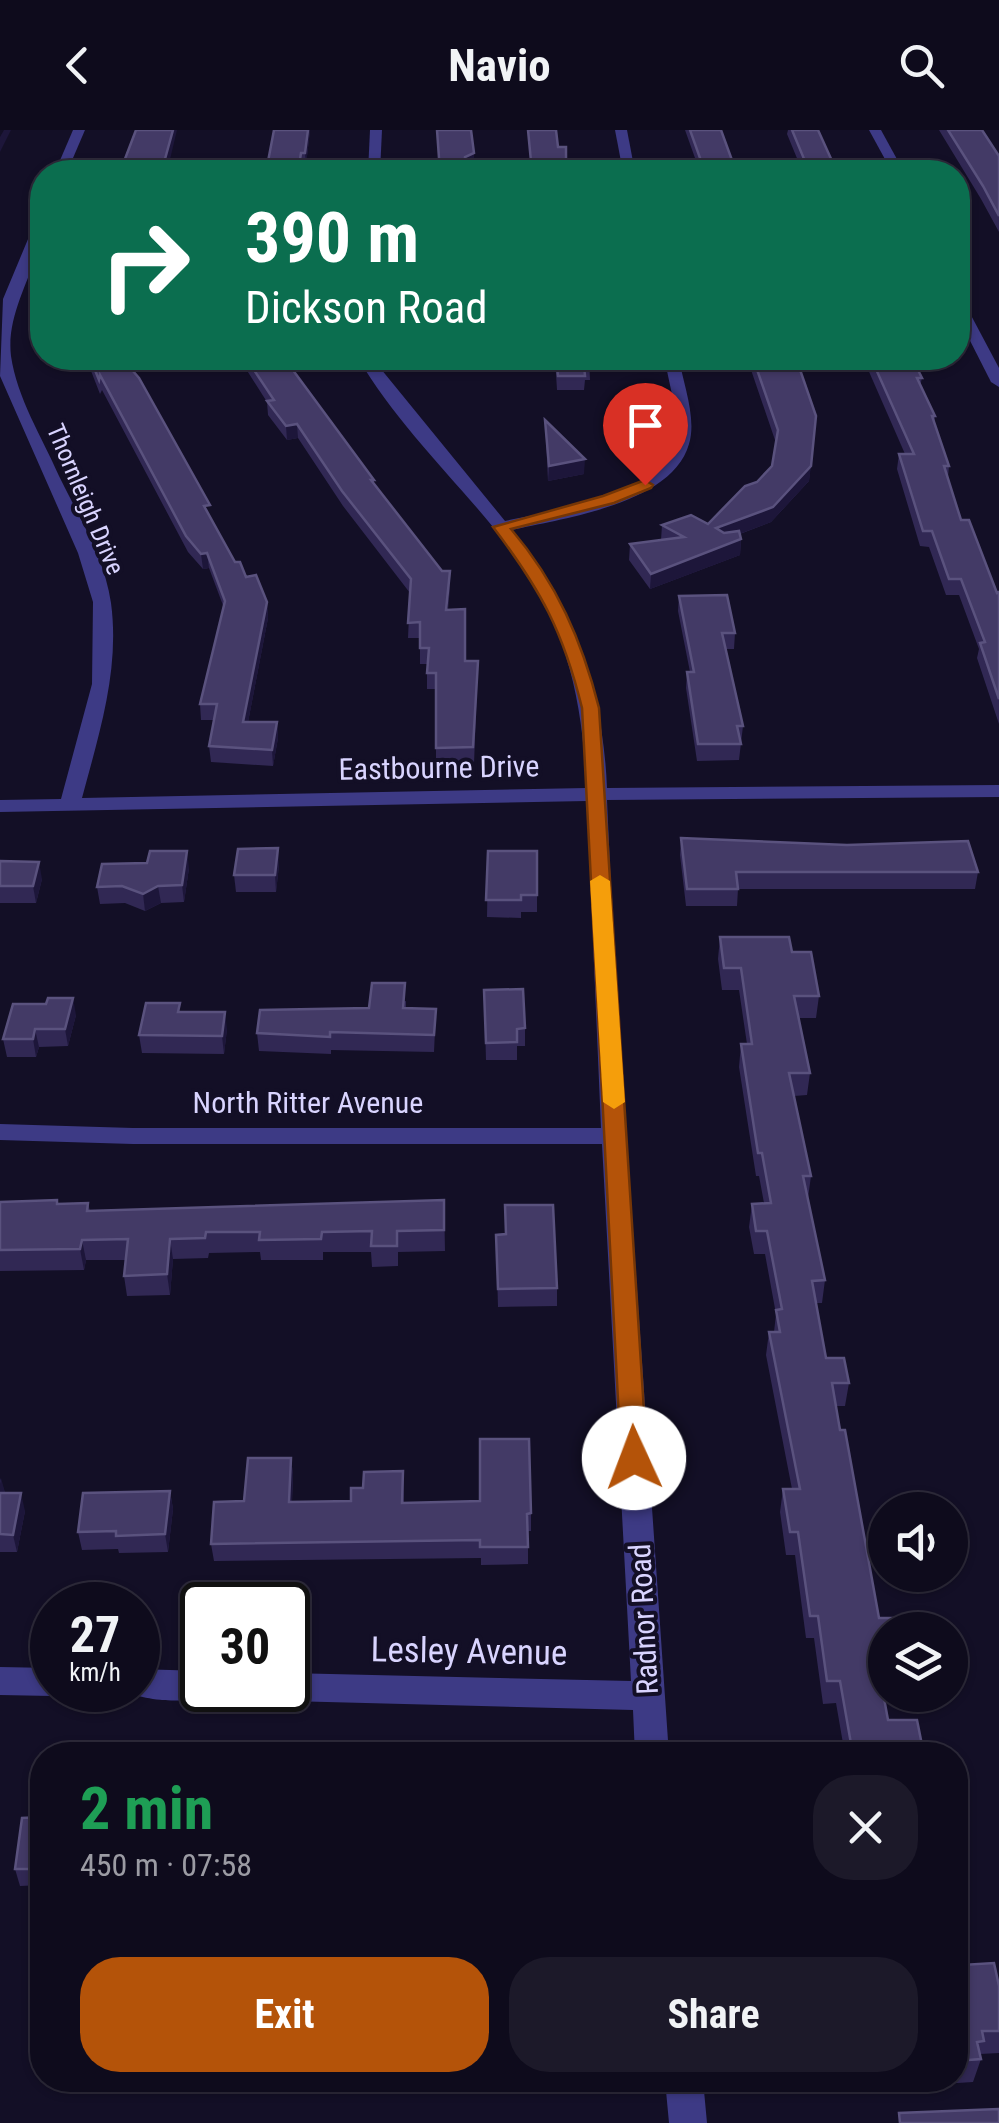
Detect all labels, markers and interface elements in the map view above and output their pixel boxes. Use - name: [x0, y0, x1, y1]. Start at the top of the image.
- icon: back: [50, 38, 105, 93]
- icon: search: [894, 38, 949, 93]
- text: Navio: [448, 39, 551, 92]
- text: 390 m: [245, 197, 419, 279]
- icon: right: [80, 200, 210, 330]
- text: Dickson Road: [245, 281, 488, 334]
- pin: [603, 383, 688, 486]
- icon: arrive: [618, 398, 673, 453]
- street label: Thornleigh Drive: [41, 420, 130, 579]
- street label: Eastbourne Drive: [338, 748, 540, 787]
- street label: North Ritter Avenue: [193, 1085, 423, 1120]
- position arrow: [582, 1406, 686, 1510]
- map controls: [868, 1492, 968, 1712]
- button: sound: [868, 1492, 968, 1592]
- street label: Radnor Road: [622, 1543, 665, 1695]
- speed limit sign: 30: [180, 1582, 310, 1712]
- text: 27: [70, 1606, 120, 1664]
- button: layers: [868, 1612, 968, 1712]
- street label: Lesley Avenue: [370, 1629, 568, 1674]
- text: km/h: [69, 1658, 121, 1687]
- text: 2 min: [80, 1773, 213, 1844]
- button: close: [813, 1775, 918, 1880]
- text: 450 m · 07:58: [80, 1846, 252, 1884]
- button: Exit: [80, 1957, 489, 2072]
- button: Share: [509, 1957, 918, 2072]

